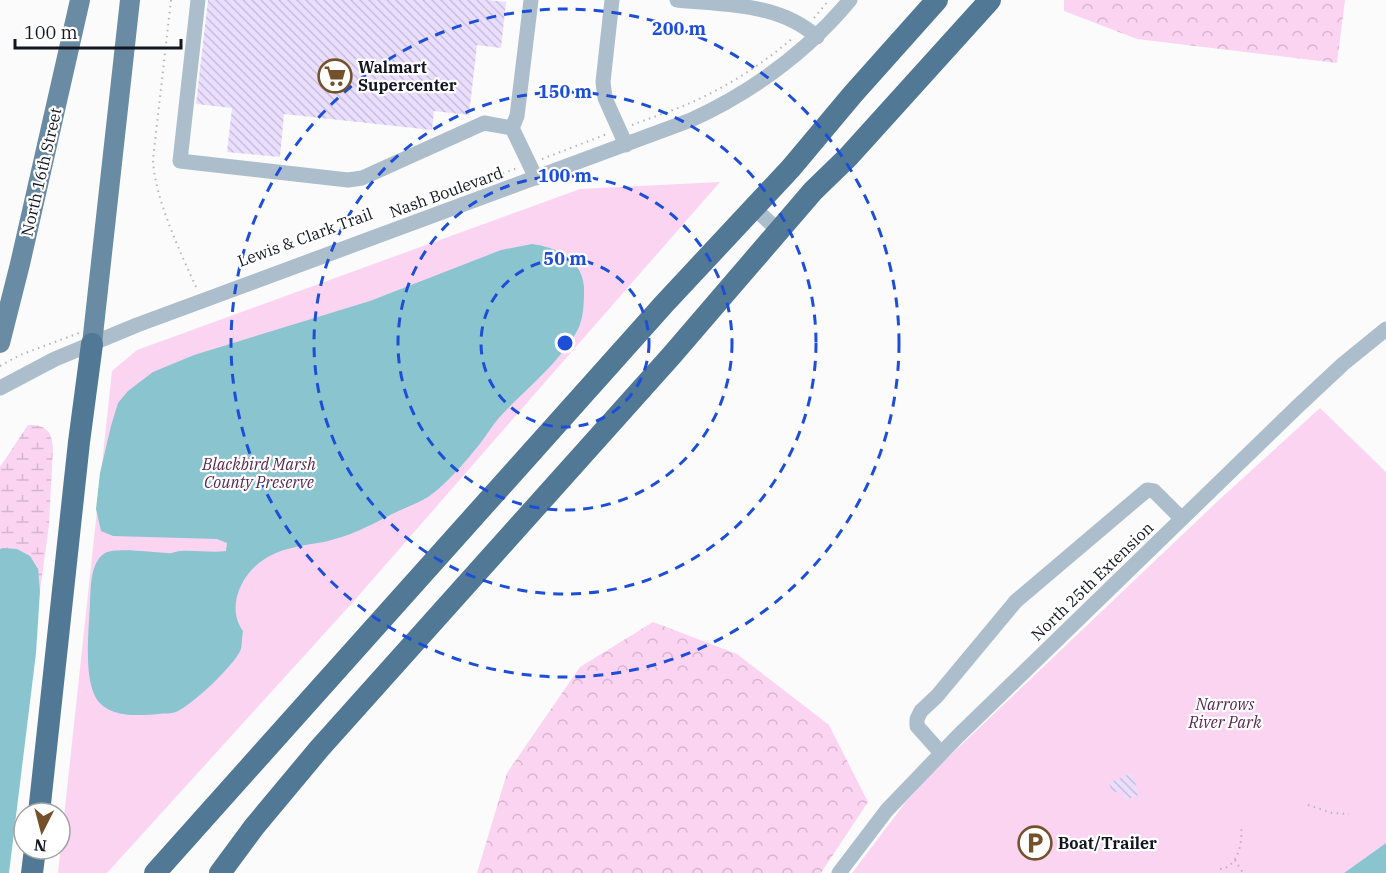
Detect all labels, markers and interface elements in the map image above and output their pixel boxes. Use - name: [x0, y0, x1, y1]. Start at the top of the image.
- scale bar: [15, 12, 182, 50]
- text: 200 m: [652, 17, 707, 40]
- text: 100 m: [24, 21, 78, 44]
- place label: Walmart Supercenter: [358, 57, 457, 95]
- supermarket icon: Walmart Supercenter: [317, 58, 353, 94]
- text: 150 m: [538, 80, 593, 103]
- street label: North 16th Street: [16, 105, 66, 238]
- street label: Nash Boulevard: [386, 162, 506, 222]
- text: 100 m: [538, 164, 593, 187]
- street label: Lewis & Clark Trail: [235, 203, 375, 271]
- text: 50 m: [543, 247, 587, 270]
- centre of rings: [555, 333, 575, 353]
- park label: Blackbird Marsh County Preserve: [201, 454, 316, 492]
- street label: North 25th Extension: [1027, 517, 1157, 645]
- park label: Narrows River Park: [1188, 694, 1262, 732]
- north arrow: [12, 801, 72, 861]
- parking icon: Boat/Trailer: [1017, 825, 1053, 861]
- place label: Boat/Trailer: [1058, 833, 1157, 853]
- text: N: [33, 835, 48, 857]

